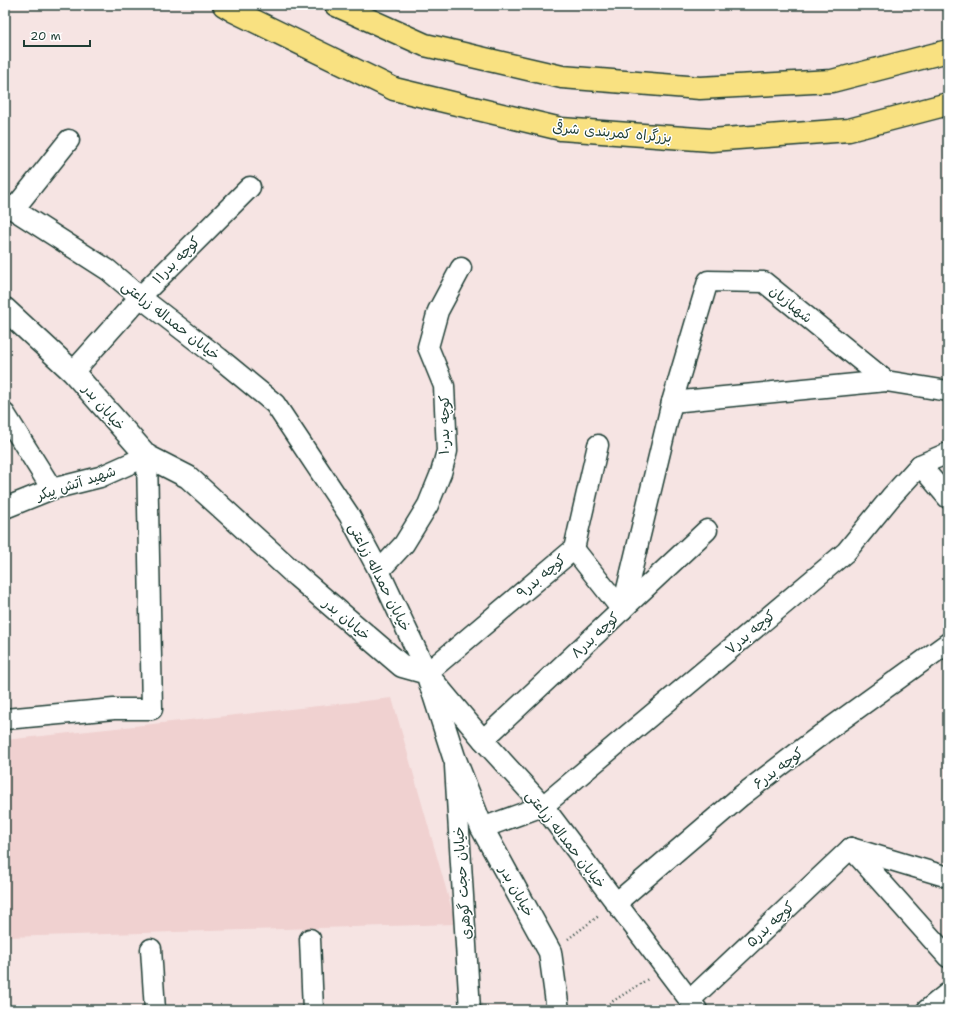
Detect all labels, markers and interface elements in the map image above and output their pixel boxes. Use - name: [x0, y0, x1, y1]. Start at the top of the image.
- scale bar: [24, 22, 90, 48]
- text: 20 m: [30, 28, 61, 44]
- street label: بزرگراه کمربندی شرقی: [552, 118, 672, 146]
- street label: کوچه بدر۱۱: [148, 232, 204, 288]
- street label: خیابان حمداله زراعتی: [118, 276, 224, 364]
- street label: شهبازیان: [766, 281, 816, 327]
- street label: خیابان بدر: [78, 379, 129, 434]
- street label: کوچه بدر۱۰: [435, 395, 454, 455]
- street label: شهید آتش پیکر: [33, 462, 118, 506]
- street label: خیابان حمداله زراعتی: [345, 520, 415, 634]
- street label: کوچه بدر۹: [513, 550, 570, 603]
- street label: خیابان بدر: [319, 593, 374, 644]
- street label: کوچه بدر۷: [721, 606, 779, 659]
- street label: کوچه بدر۸: [567, 608, 624, 663]
- street label: کوچه بدر۶: [749, 743, 807, 794]
- street label: خیابان حمداله زراعتی: [522, 786, 610, 892]
- street label: خیابان حجت گوهری: [449, 826, 475, 940]
- street label: خیابان بدر: [495, 861, 538, 920]
- street label: کوچه بدر۵: [742, 897, 799, 952]

